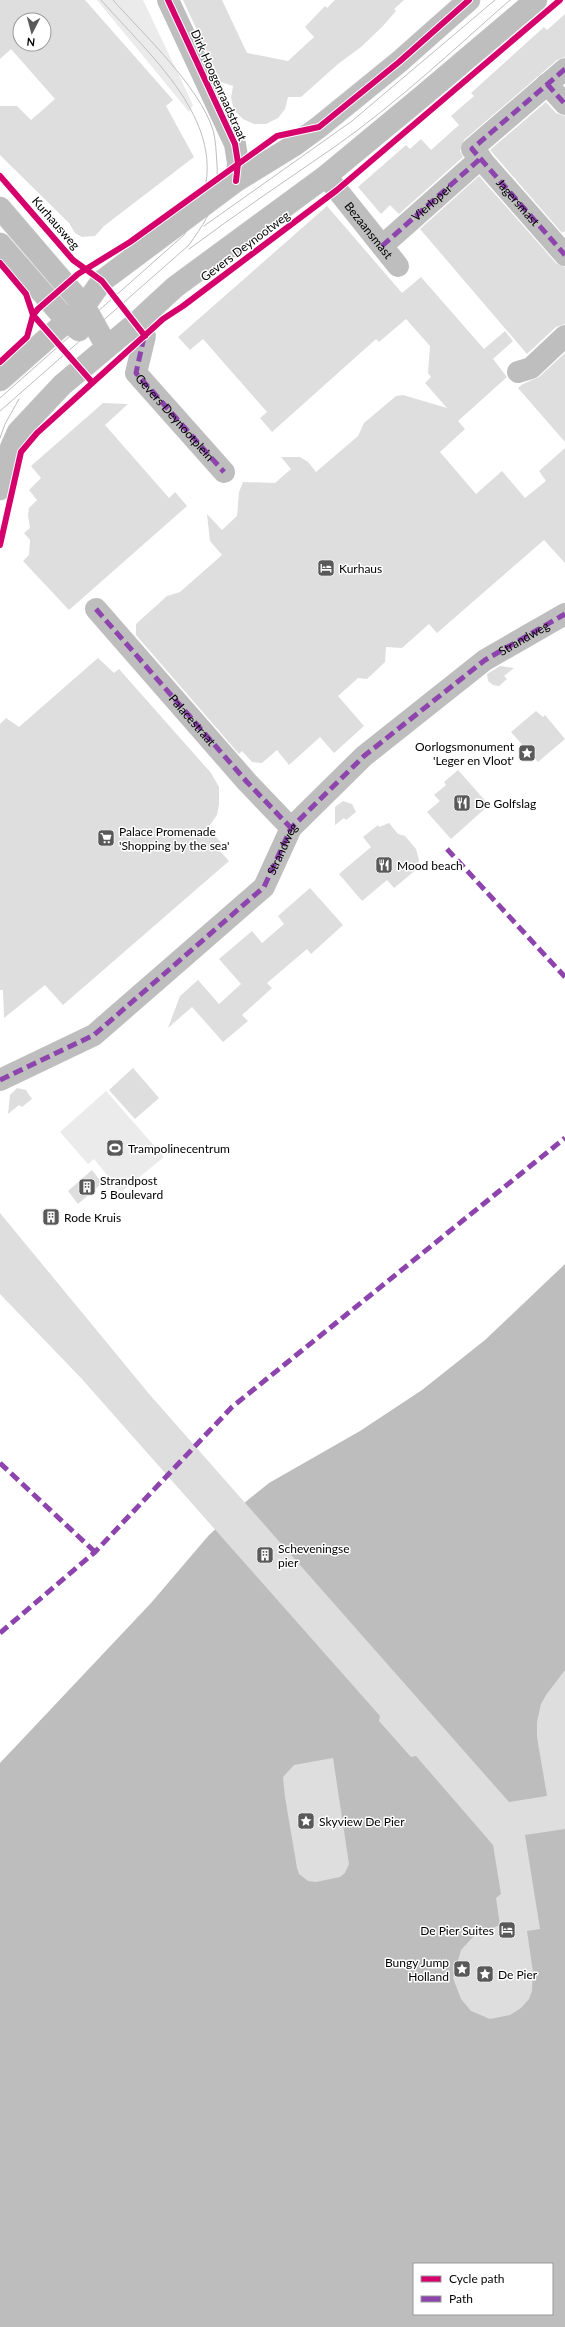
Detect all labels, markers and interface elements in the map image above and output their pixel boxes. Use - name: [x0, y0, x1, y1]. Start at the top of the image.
- north arrow: [12, 12, 52, 52]
- street label: Dirk Hoogenraadstraat: [188, 27, 251, 143]
- text: N: [26, 36, 36, 49]
- street label: Jagersmast: [494, 175, 544, 229]
- street label: Vierloper: [408, 180, 455, 224]
- street label: Kurhausweg: [29, 193, 83, 253]
- street label: Bezaansmast: [342, 198, 397, 262]
- street label: Gevers Deynootweg: [197, 208, 293, 284]
- street label: Gevers Deynootplein: [133, 370, 218, 464]
- hotel icon: Kurhaus: [316, 558, 336, 578]
- place label: Kurhaus: [339, 561, 382, 576]
- street label: Strandweg: [495, 617, 552, 658]
- street label: Palacestraat: [166, 691, 220, 749]
- place label: Oorlogsmonument 'Leger en Vloot': [415, 739, 515, 768]
- place icon: Oorlogsmonument 'Leger en Vloot': [517, 743, 537, 763]
- restaurant icon: De Golfslag: [452, 793, 472, 813]
- place label: De Golfslag: [475, 796, 536, 811]
- street label: Strandweg: [263, 819, 300, 877]
- place label: Palace Promenade 'Shopping by the sea': [119, 824, 229, 853]
- supermarket icon: Palace Promenade 'Shopping by the sea': [96, 828, 116, 848]
- restaurant icon: Mood beach: [374, 855, 394, 875]
- place label: Mood beach: [397, 858, 463, 873]
- sports icon: Trampolinecentrum: [105, 1138, 125, 1158]
- place label: Trampolinecentrum: [128, 1141, 230, 1156]
- place label: Strandpost 5 Boulevard: [100, 1173, 163, 1202]
- building icon: Strandpost 5 Boulevard: [77, 1177, 97, 1197]
- building icon: Rode Kruis: [41, 1207, 61, 1227]
- place label: Rode Kruis: [64, 1210, 121, 1225]
- place label: Scheveningse pier: [278, 1541, 350, 1570]
- building icon: Scheveningse pier: [255, 1545, 275, 1565]
- place icon: Skyview De Pier: [296, 1811, 316, 1831]
- place label: Skyview De Pier: [319, 1814, 405, 1829]
- hotel icon: De Pier Suites: [497, 1920, 517, 1940]
- place label: De Pier Suites: [420, 1923, 494, 1938]
- place label: Bungy Jump Holland: [385, 1955, 449, 1984]
- place icon: Bungy Jump Holland: [452, 1959, 472, 1979]
- place icon: De Pier: [475, 1964, 495, 1984]
- place label: De Pier: [498, 1967, 538, 1982]
- legend: [413, 2263, 553, 2315]
- text: Cycle path: [449, 2271, 504, 2286]
- text: Path: [449, 2291, 473, 2306]

